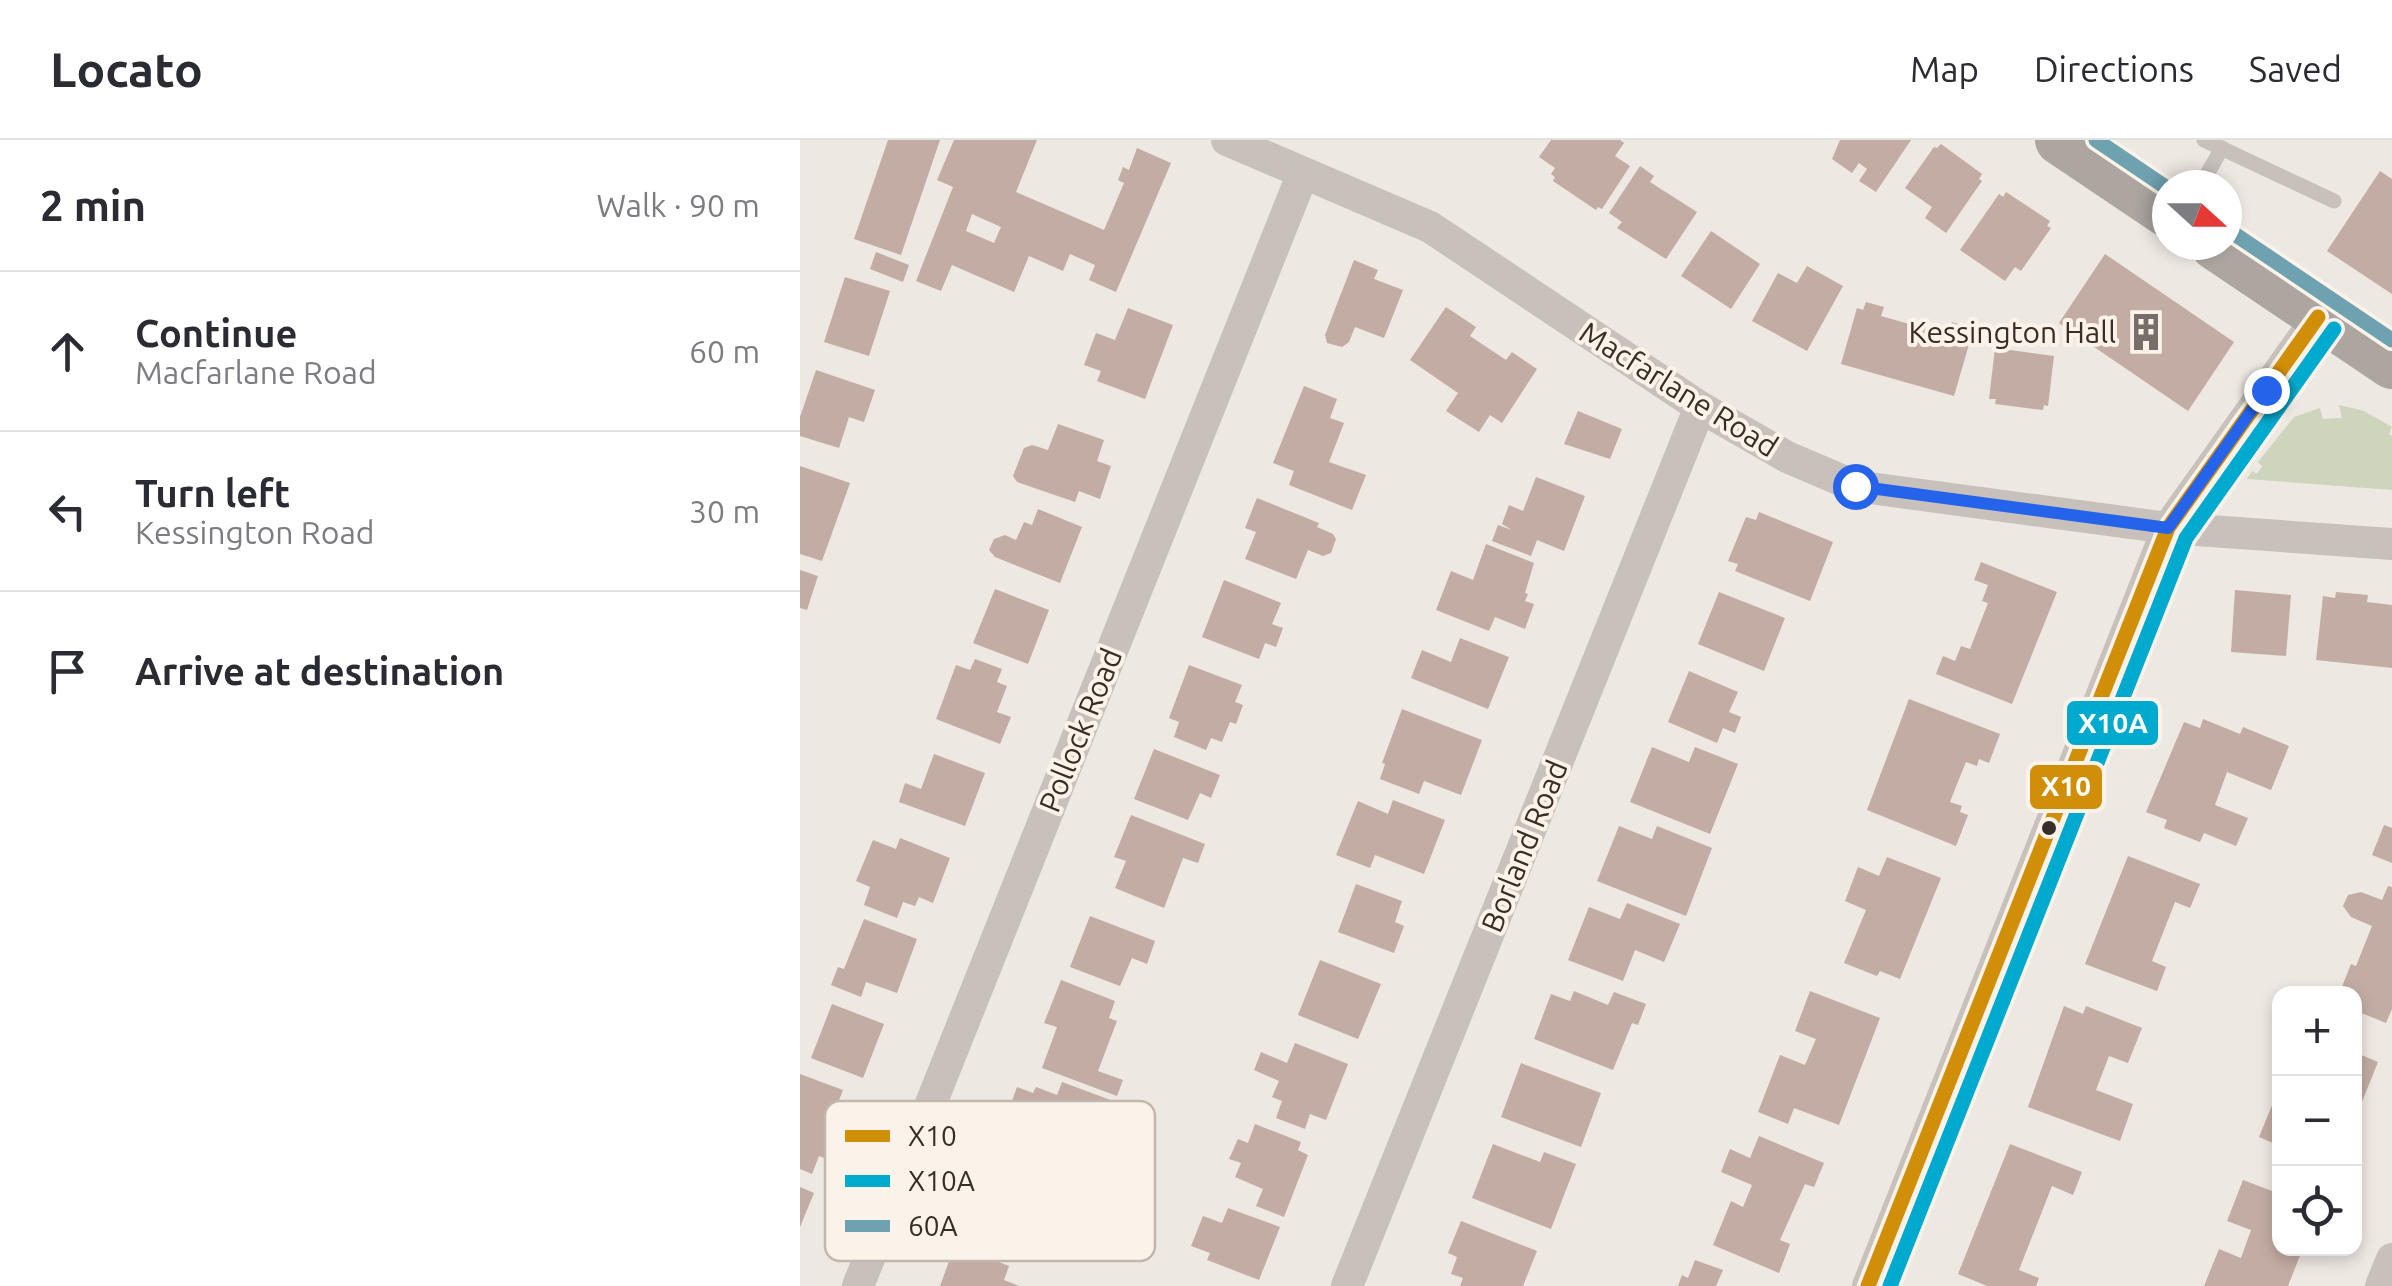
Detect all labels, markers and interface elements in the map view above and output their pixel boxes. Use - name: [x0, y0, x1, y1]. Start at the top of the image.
- text: Locato: [50, 42, 203, 96]
- text: Map: [1910, 49, 1979, 89]
- text: Directions: [2034, 49, 2194, 89]
- text: Saved: [2249, 49, 2342, 89]
- north arrow: [2152, 170, 2242, 260]
- text: 2 min: [40, 182, 146, 229]
- text: Walk · 90 m: [596, 187, 760, 223]
- building icon: Kessington Hall: [2125, 311, 2167, 353]
- text: Continue: [135, 312, 297, 354]
- street label: Macfarlane Road: [1574, 315, 1784, 463]
- place label: Kessington Hall: [1909, 315, 2116, 349]
- icon: ahead: [40, 324, 95, 379]
- text: 60 m: [689, 333, 760, 369]
- text: Macfarlane Road: [135, 354, 377, 390]
- route end: [2244, 368, 2290, 414]
- route start: [1833, 464, 1879, 510]
- text: Turn left: [135, 472, 290, 514]
- icon: left: [40, 484, 95, 539]
- text: 30 m: [689, 493, 760, 529]
- text: Kessington Road: [135, 514, 375, 550]
- street label: Pollock Road: [1032, 643, 1128, 817]
- icon: arrive: [40, 644, 95, 699]
- text: Arrive at destination: [135, 650, 504, 692]
- line badge: X10A: [2065, 699, 2160, 747]
- text: X10A: [2078, 707, 2148, 738]
- street label: Borland Road: [1474, 755, 1574, 937]
- line badge: X10: [2028, 763, 2104, 811]
- text: X10: [2041, 770, 2091, 801]
- unlabelled marker: [2039, 818, 2059, 838]
- map controls: [2272, 986, 2362, 1256]
- button: +: [2272, 986, 2362, 1076]
- button: −: [2272, 1076, 2362, 1166]
- legend: [825, 1101, 1155, 1261]
- text: X10: [908, 1120, 957, 1151]
- text: X10A: [908, 1165, 975, 1196]
- button: locate: [2272, 1166, 2362, 1256]
- text: 60A: [908, 1210, 958, 1241]

